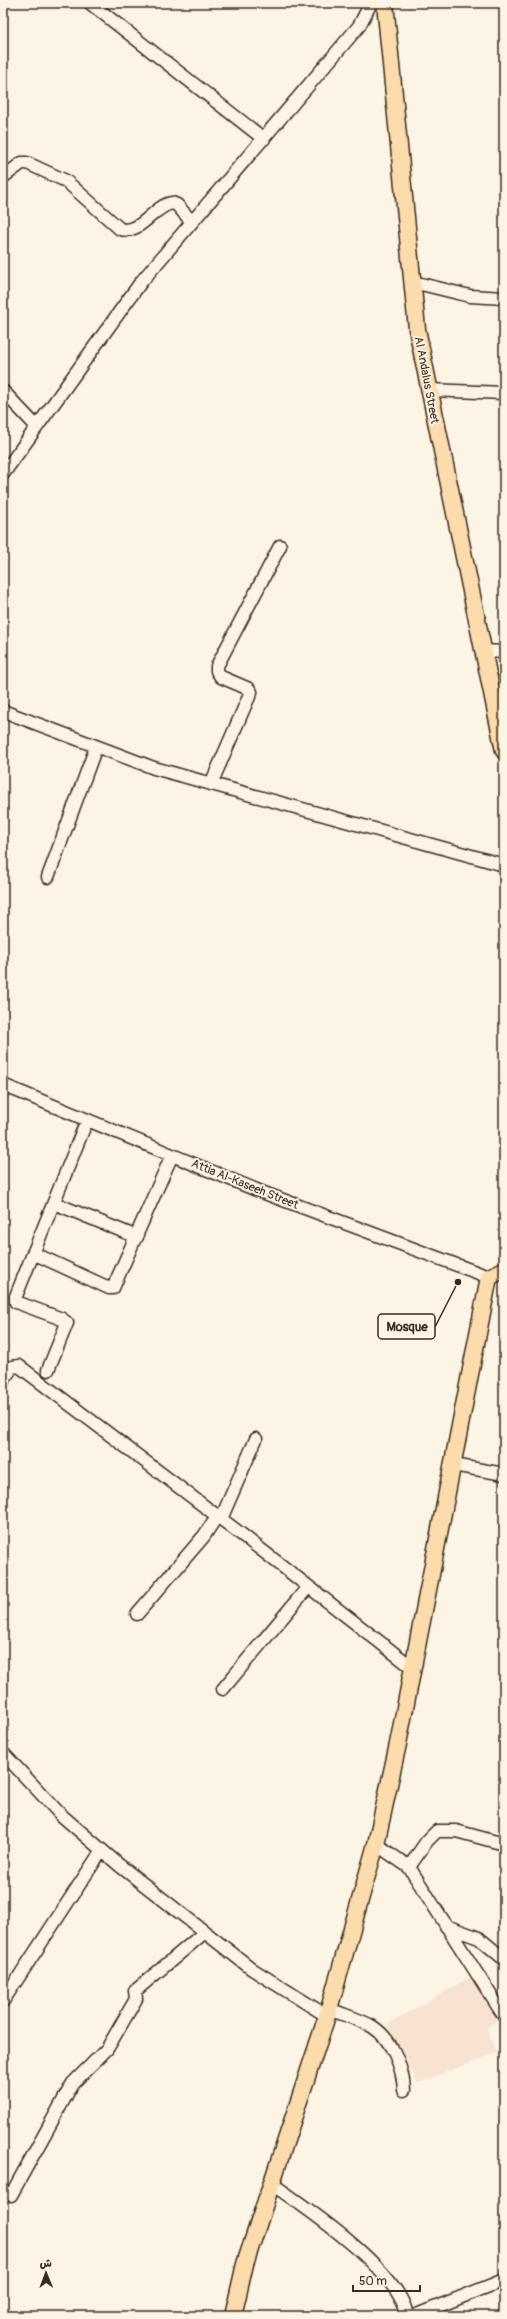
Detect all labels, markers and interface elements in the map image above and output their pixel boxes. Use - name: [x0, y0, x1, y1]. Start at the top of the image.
- street label: Al Andalus Street: [411, 335, 442, 425]
- street label: Attia Al-Kaseeh Street: [189, 1156, 301, 1213]
- callout: Mosque: [378, 1314, 435, 1339]
- text: Mosque: [386, 1319, 428, 1335]
- north arrow: [26, 2253, 66, 2293]
- text: ش: [40, 2257, 52, 2270]
- scale bar: [353, 2267, 420, 2293]
- text: 50 m: [359, 2274, 387, 2289]

